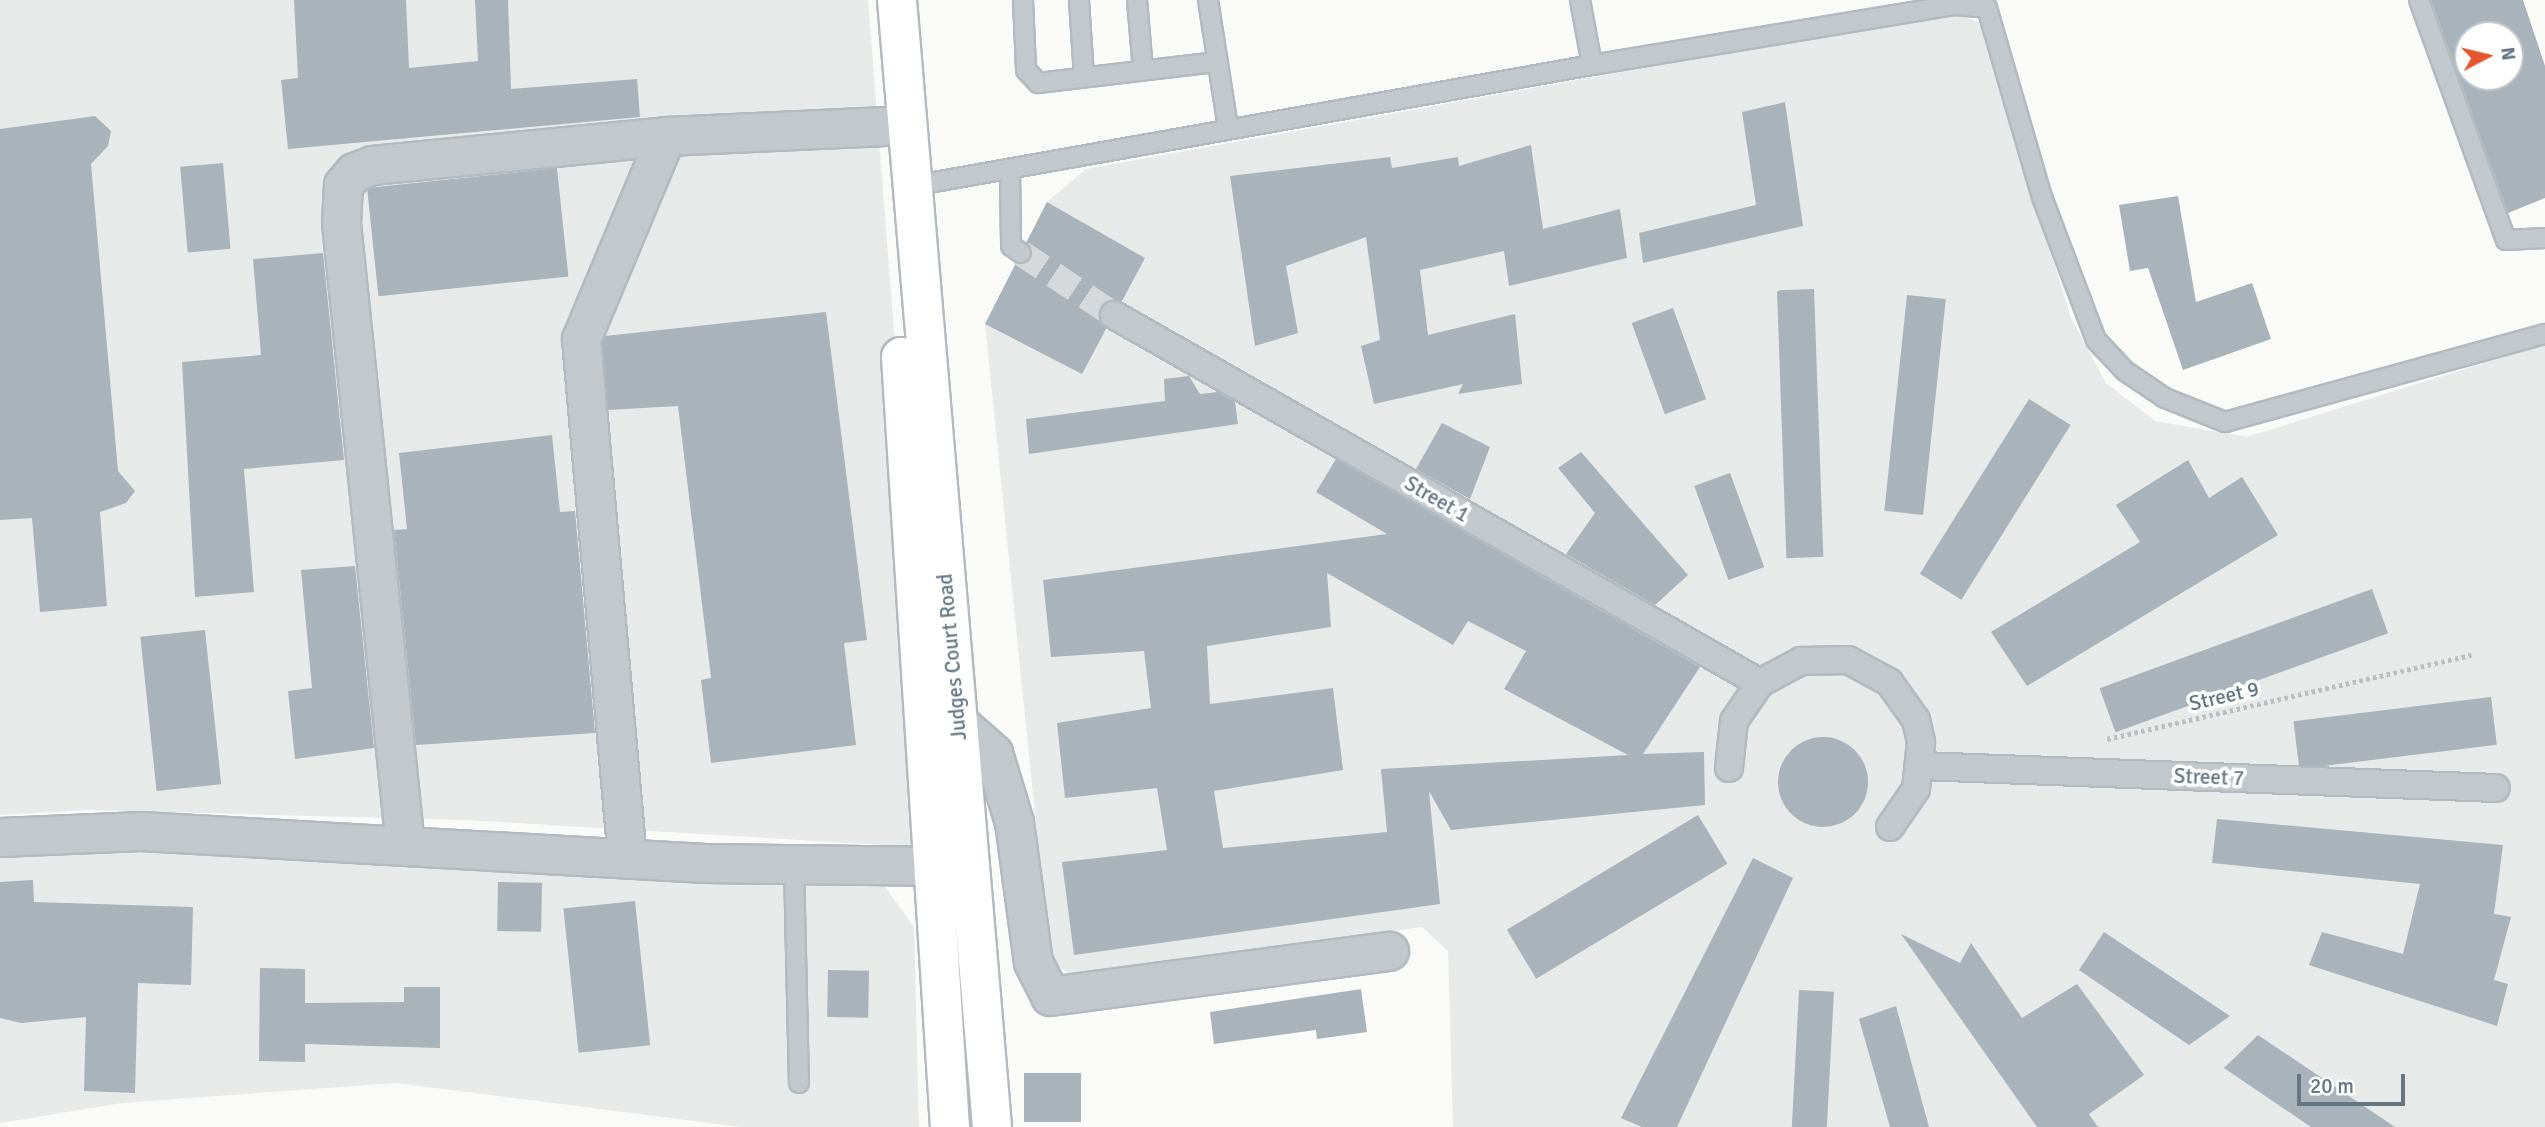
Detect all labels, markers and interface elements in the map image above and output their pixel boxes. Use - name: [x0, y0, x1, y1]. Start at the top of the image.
- north arrow: [2454, 21, 2524, 91]
- text: N: [2495, 46, 2521, 62]
- street label: Street 1: [1400, 470, 1474, 528]
- street label: Judges Court Road: [932, 572, 972, 742]
- street label: Street 9: [2187, 676, 2261, 716]
- street label: Street 7: [2173, 763, 2245, 791]
- scale bar: [2300, 1060, 2408, 1104]
- text: 20 m: [2310, 1073, 2354, 1099]

